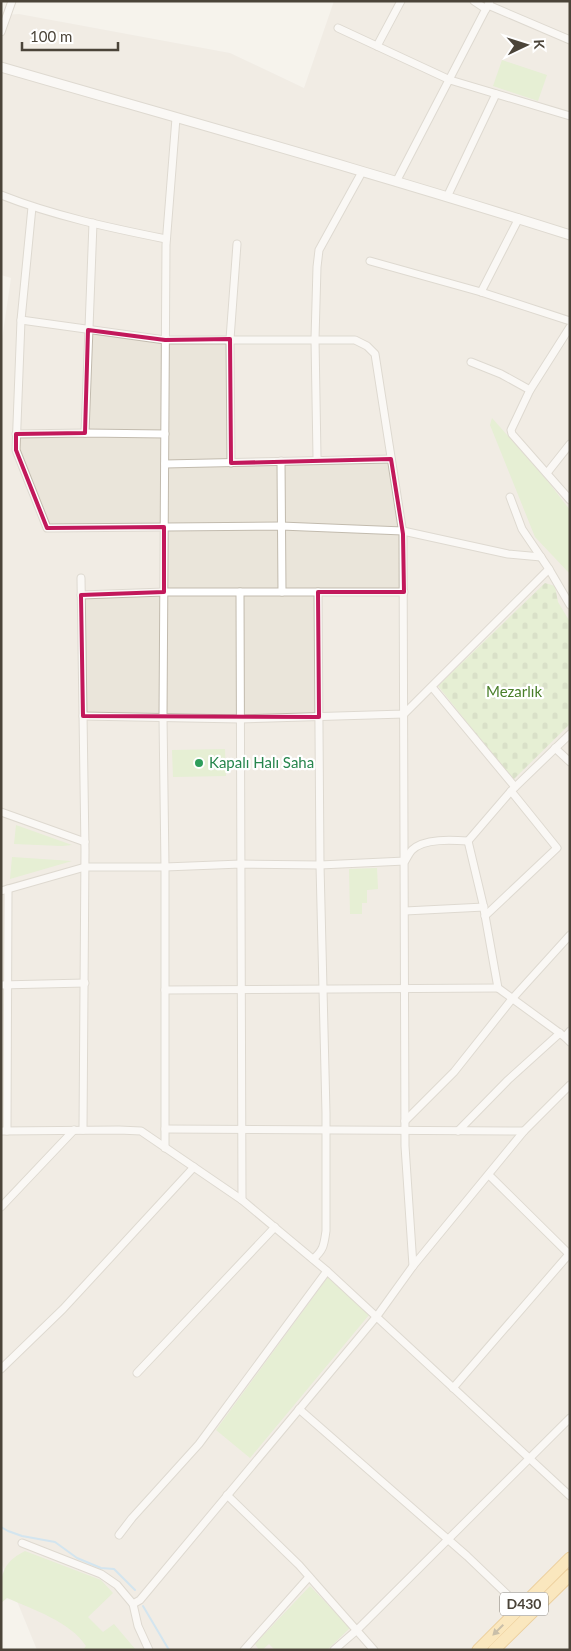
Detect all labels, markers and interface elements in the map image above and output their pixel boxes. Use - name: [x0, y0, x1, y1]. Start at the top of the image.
- scale bar: [22, 20, 119, 52]
- north arrow: [501, 20, 551, 70]
- text: 100 m: [30, 27, 72, 45]
- text: K: [531, 39, 548, 50]
- park label: Mezarlık: [486, 682, 542, 700]
- place label: Kapalı Halı Saha: [209, 753, 314, 771]
- marker: Kapalı Halı Saha: [193, 757, 205, 769]
- road number: D430: [500, 1592, 548, 1616]
- one-way arrow: [492, 1624, 504, 1636]

